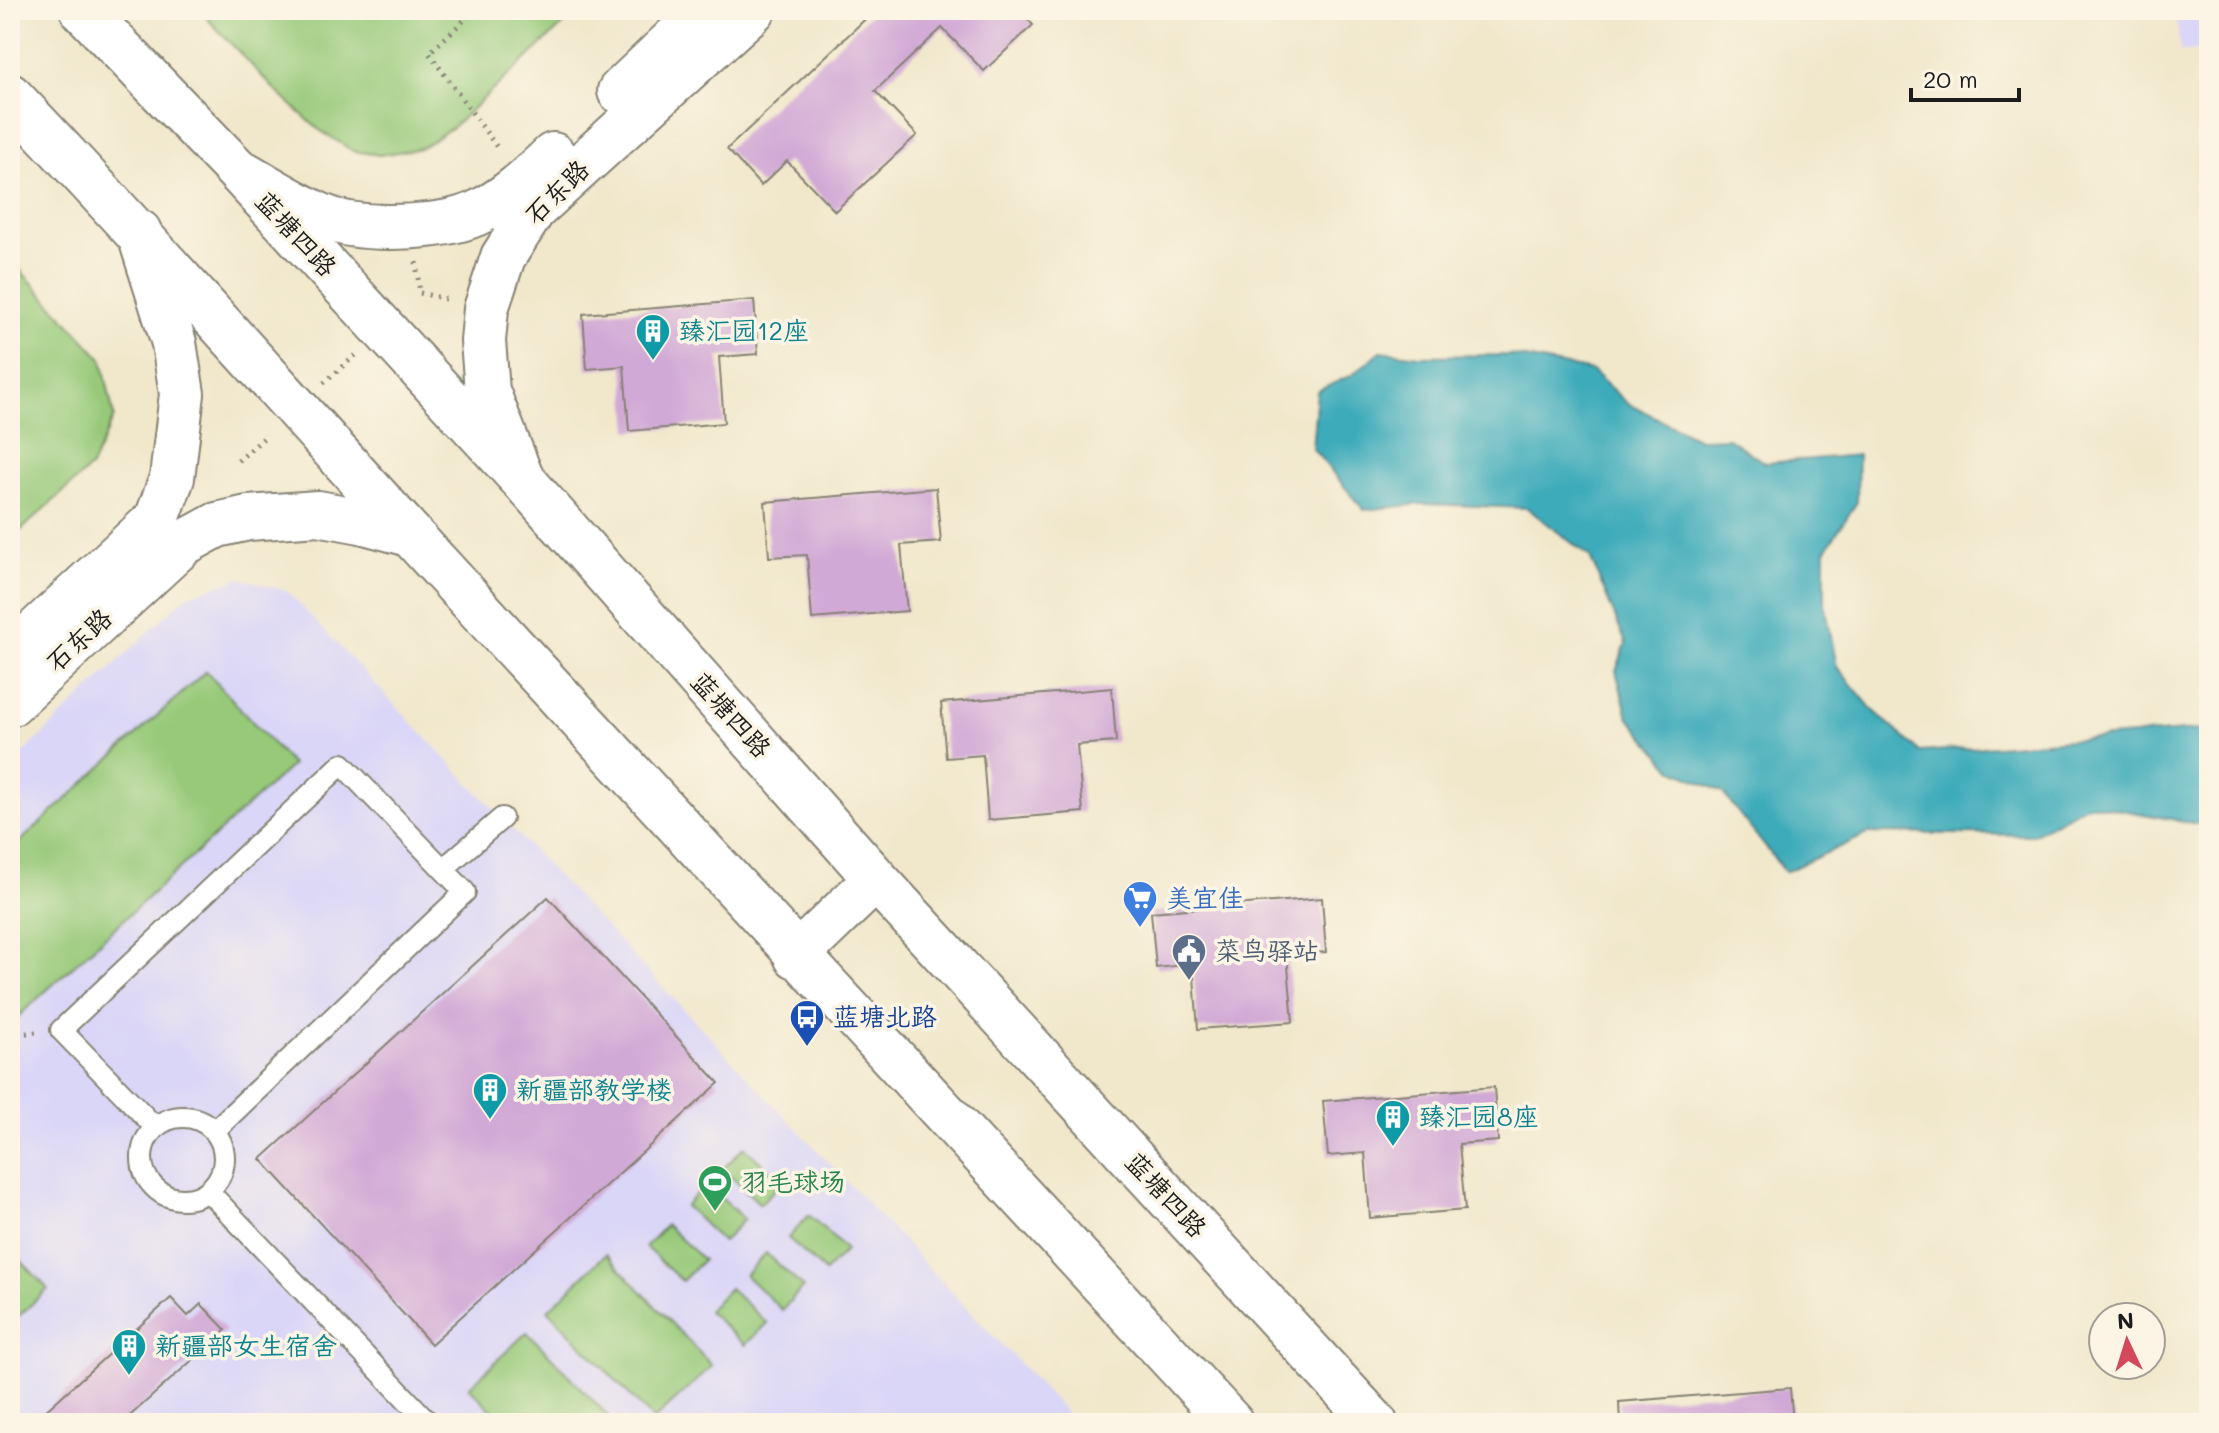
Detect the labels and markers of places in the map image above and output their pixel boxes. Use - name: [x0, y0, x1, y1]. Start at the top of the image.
- building icon: 臻汇园12座: [634, 312, 672, 362]
- place label: 臻汇园12座: [679, 313, 809, 347]
- supermarket icon: 美宜佳: [1121, 879, 1159, 929]
- place label: 美宜佳: [1166, 880, 1244, 914]
- public building icon: 菜鸟驿站: [1170, 932, 1208, 982]
- place label: 菜鸟驿站: [1215, 933, 1319, 967]
- bus stop icon: 蓝塘北路: [788, 998, 826, 1048]
- place label: 蓝塘北路: [833, 999, 937, 1033]
- building icon: 新疆部教学楼: [471, 1071, 509, 1121]
- place label: 新疆部教学楼: [516, 1072, 672, 1106]
- building icon: 臻汇园8座: [1374, 1098, 1412, 1148]
- place label: 臻汇园8座: [1419, 1099, 1539, 1133]
- sports icon: 羽毛球场: [696, 1163, 734, 1213]
- place label: 羽毛球场: [741, 1164, 845, 1198]
- building icon: 新疆部女生宿舍: [110, 1327, 148, 1377]
- place label: 新疆部女生宿舍: [155, 1328, 337, 1362]

